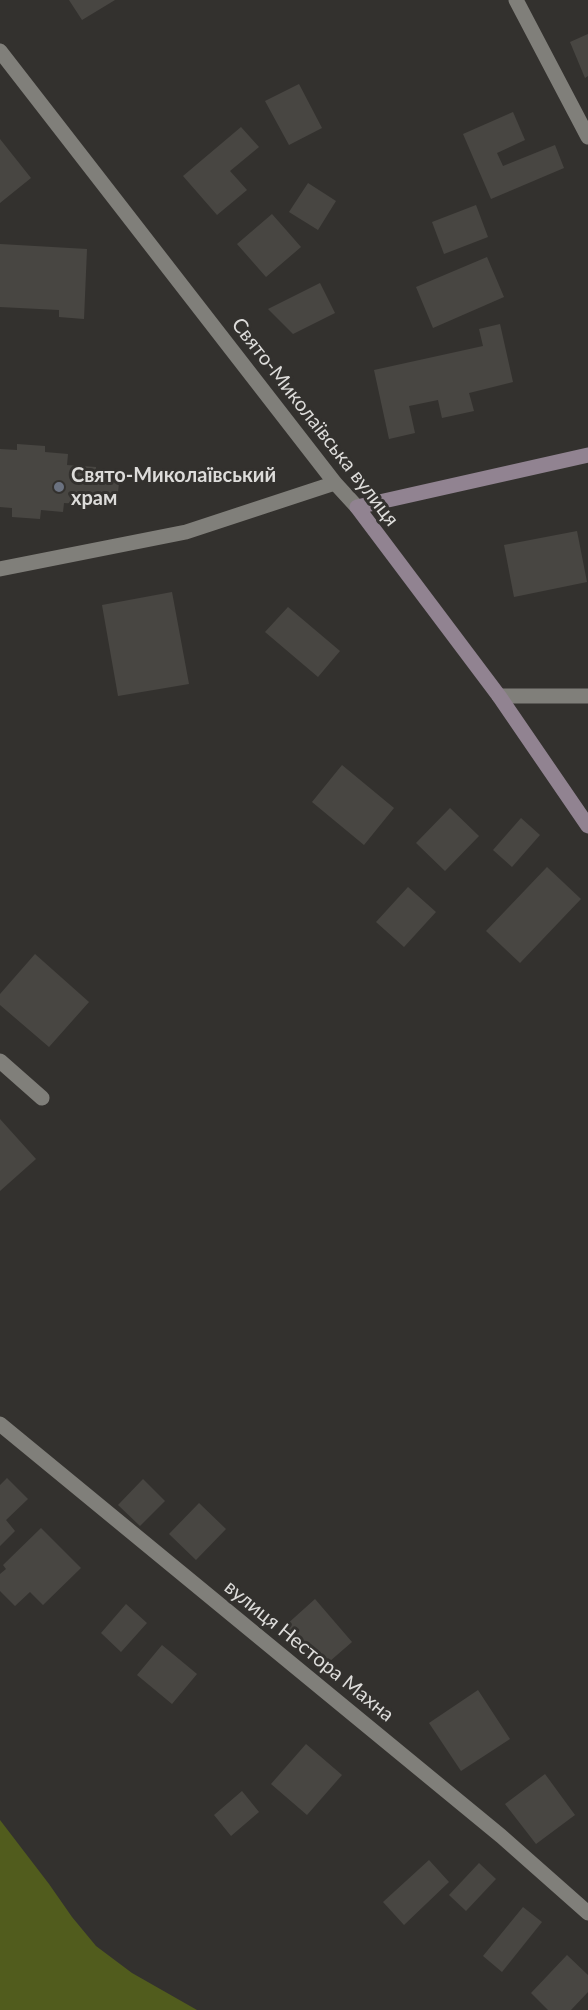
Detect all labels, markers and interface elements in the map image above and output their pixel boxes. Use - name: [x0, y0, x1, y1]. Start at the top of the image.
- street label: Свято-Миколаївська вулиця: [226, 313, 404, 531]
- place label: Свято-Миколаївський храм: [71, 464, 276, 511]
- marker: Свято-Миколаївський храм: [52, 480, 66, 494]
- street label: вулиця Нестора Махна: [219, 1575, 399, 1727]

